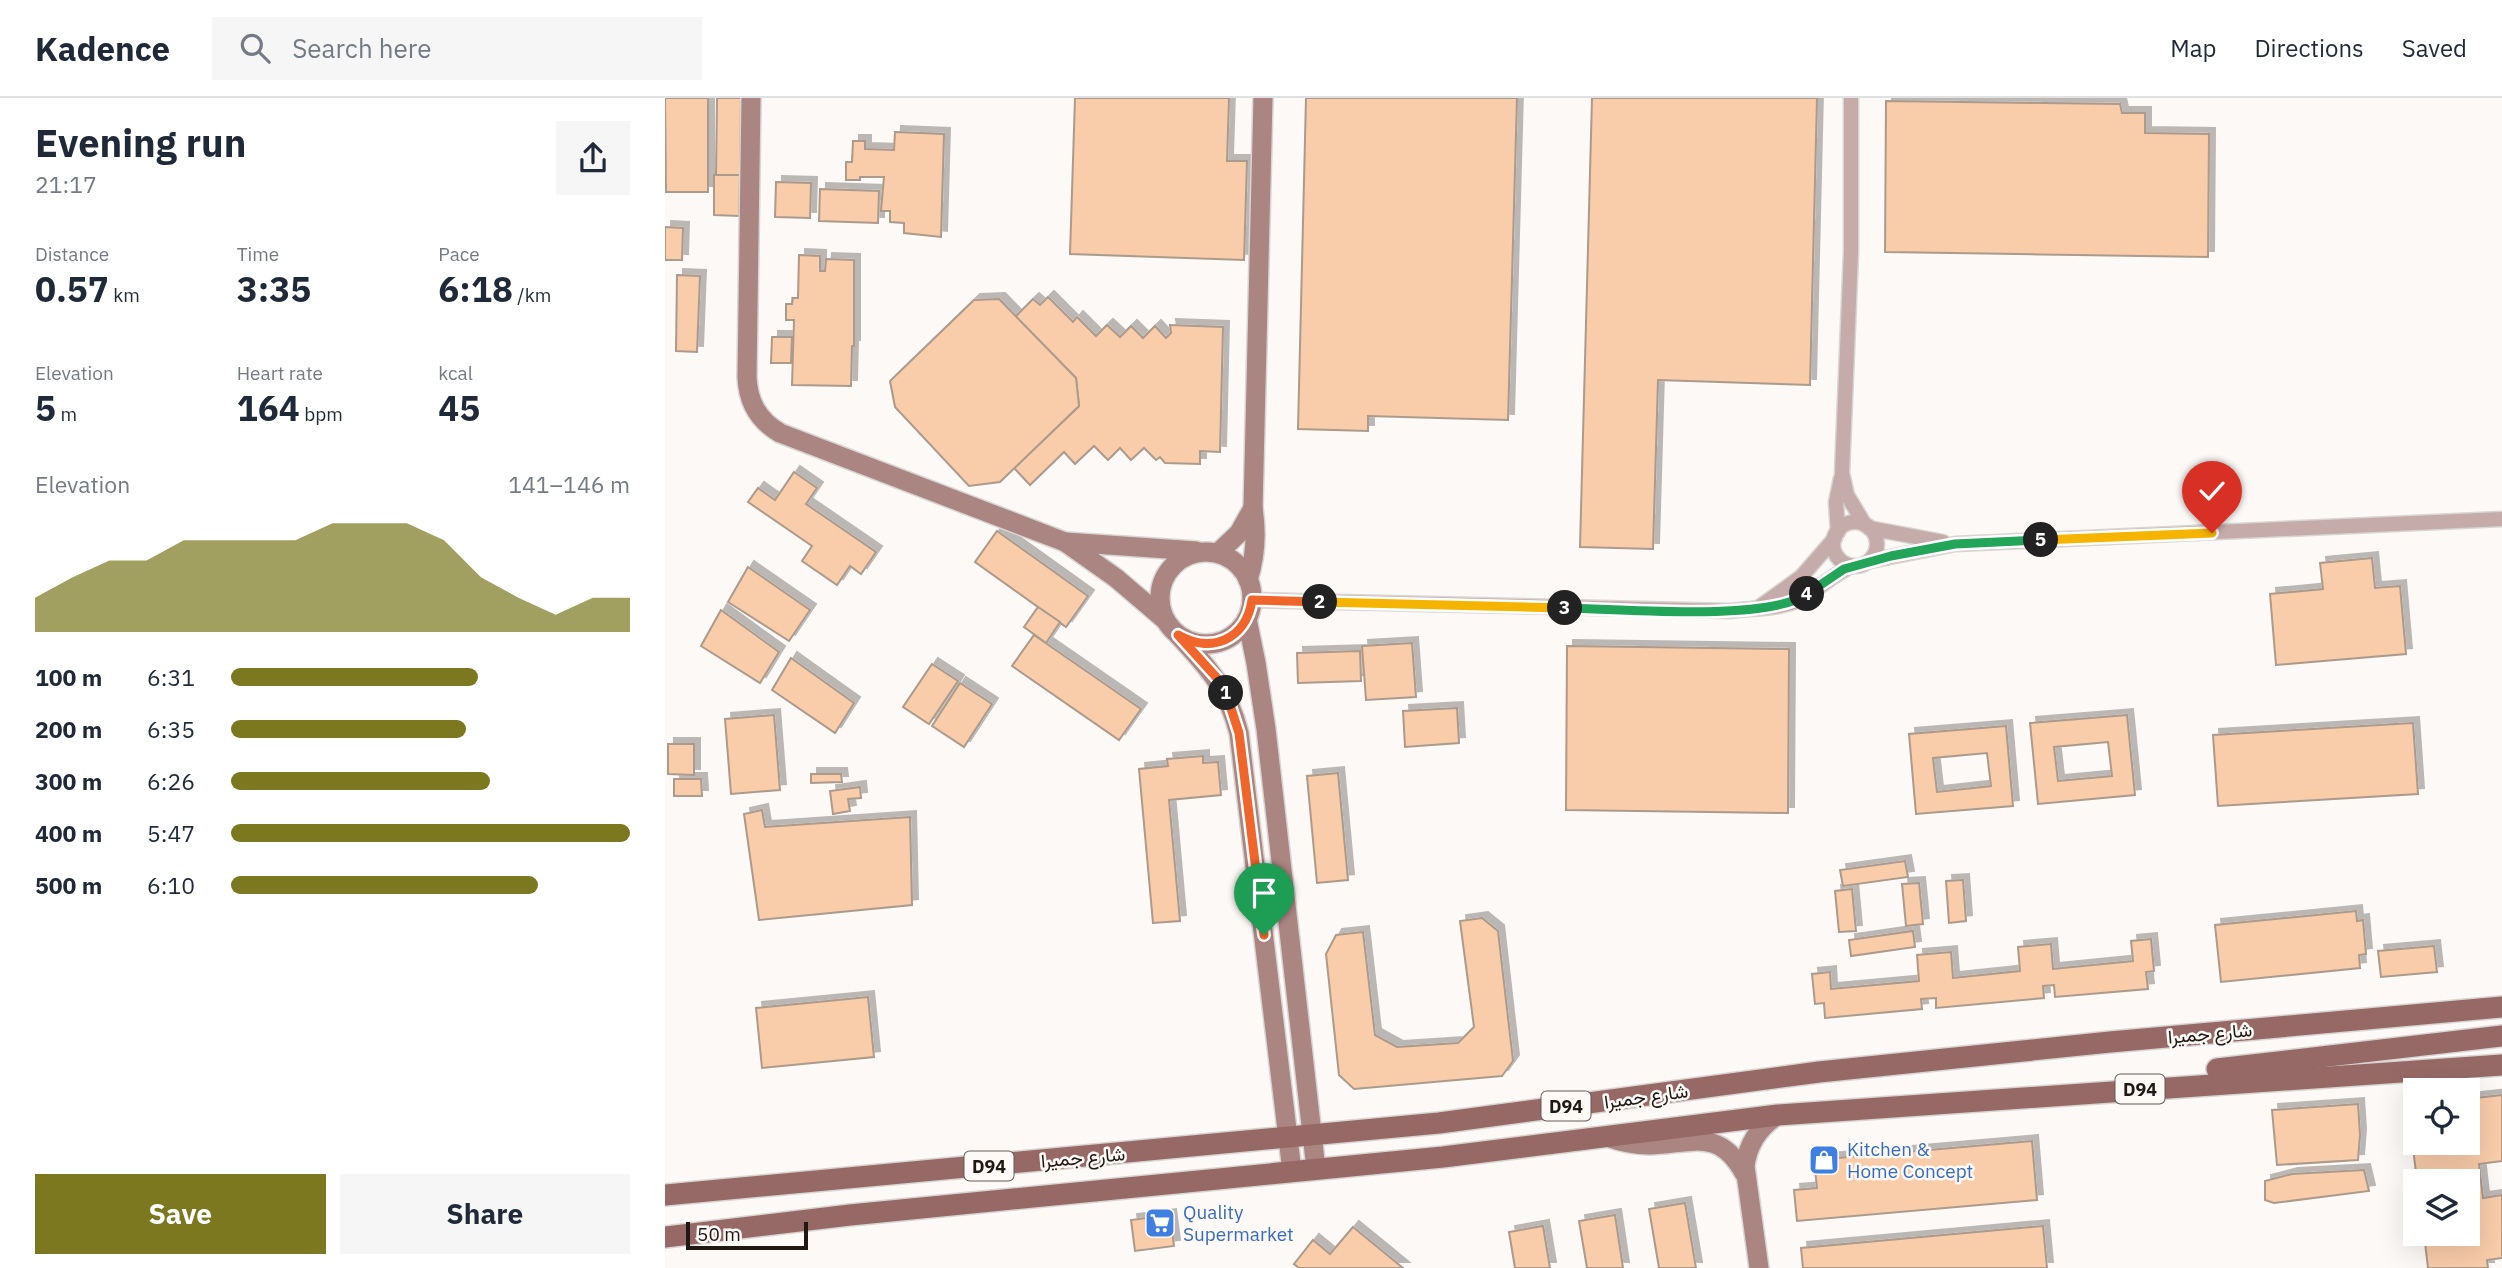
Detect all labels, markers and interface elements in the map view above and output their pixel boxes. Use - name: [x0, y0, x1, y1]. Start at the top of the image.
- search box: [212, 17, 702, 80]
- text: Kadence: [35, 27, 170, 70]
- icon: search: [236, 29, 274, 67]
- text: Search here: [292, 31, 432, 65]
- text: Map: [2170, 32, 2216, 64]
- text: Directions: [2254, 32, 2364, 64]
- text: Saved: [2402, 32, 2467, 64]
- text: Evening run: [35, 118, 246, 167]
- button: share: [556, 121, 630, 195]
- text: 21:17: [35, 169, 97, 199]
- text: Distance: [35, 242, 109, 266]
- text: Time: [237, 242, 279, 266]
- text: Pace: [438, 242, 480, 266]
- text: 0.57: [35, 266, 109, 312]
- text: 3:35: [237, 266, 311, 312]
- text: 6:18: [438, 266, 513, 312]
- text: km: [109, 283, 140, 307]
- text: /km: [513, 283, 551, 307]
- text: Elevation: [35, 361, 114, 385]
- text: Heart rate: [237, 361, 323, 385]
- text: kcal: [438, 361, 473, 385]
- text: 5: [35, 385, 56, 431]
- text: 164: [237, 385, 300, 431]
- text: 45: [438, 385, 480, 431]
- text: m: [56, 402, 77, 426]
- text: bpm: [300, 402, 343, 426]
- pin: [2182, 461, 2242, 533]
- text: Elevation: [35, 469, 130, 499]
- text: 141–146 m: [508, 469, 630, 499]
- icon: check: [2193, 472, 2231, 510]
- pin: 5: [2023, 522, 2059, 558]
- text: 5: [2035, 527, 2046, 551]
- pin: 4: [1789, 576, 1825, 612]
- text: 4: [1801, 581, 1812, 605]
- pin: 2: [1303, 584, 1337, 620]
- text: 2: [1314, 589, 1325, 613]
- pin: 3: [1548, 590, 1583, 626]
- text: 3: [1559, 595, 1570, 619]
- text: 100 m: [35, 662, 102, 692]
- text: 6:31: [147, 662, 195, 692]
- pin: 1: [1209, 676, 1243, 710]
- text: 1: [1220, 680, 1231, 704]
- text: 200 m: [35, 714, 102, 744]
- text: 6:35: [147, 714, 195, 744]
- text: 300 m: [35, 766, 102, 796]
- text: 6:26: [147, 766, 195, 796]
- text: 400 m: [35, 818, 102, 848]
- text: 5:47: [147, 818, 195, 848]
- pin: [1234, 863, 1294, 935]
- text: 500 m: [35, 870, 102, 900]
- text: 6:10: [147, 870, 195, 900]
- icon: arrive: [1245, 874, 1283, 912]
- street label: شارع جميرا: [2167, 1017, 2253, 1050]
- road number: D94: [2115, 1074, 2165, 1104]
- street label: شارع جميرا: [1603, 1078, 1690, 1115]
- map controls: [2403, 1078, 2480, 1246]
- button: locate: [2403, 1078, 2480, 1155]
- road number: D94: [1541, 1091, 1591, 1121]
- place label: Kitchen & Home Concept: [1847, 1137, 1973, 1183]
- street label: شارع جميرا: [1040, 1141, 1126, 1174]
- shop icon: Kitchen & Home Concept: [1807, 1143, 1841, 1177]
- road number: D94: [965, 1152, 1013, 1181]
- button: layers: [2403, 1169, 2480, 1246]
- button: Save: [35, 1174, 326, 1254]
- button: Share: [340, 1174, 630, 1254]
- place label: Quality Supermarket: [1183, 1200, 1294, 1246]
- supermarket icon: Quality Supermarket: [1143, 1206, 1177, 1240]
- scale bar: [686, 1219, 809, 1251]
- text: 50 m: [697, 1222, 741, 1246]

